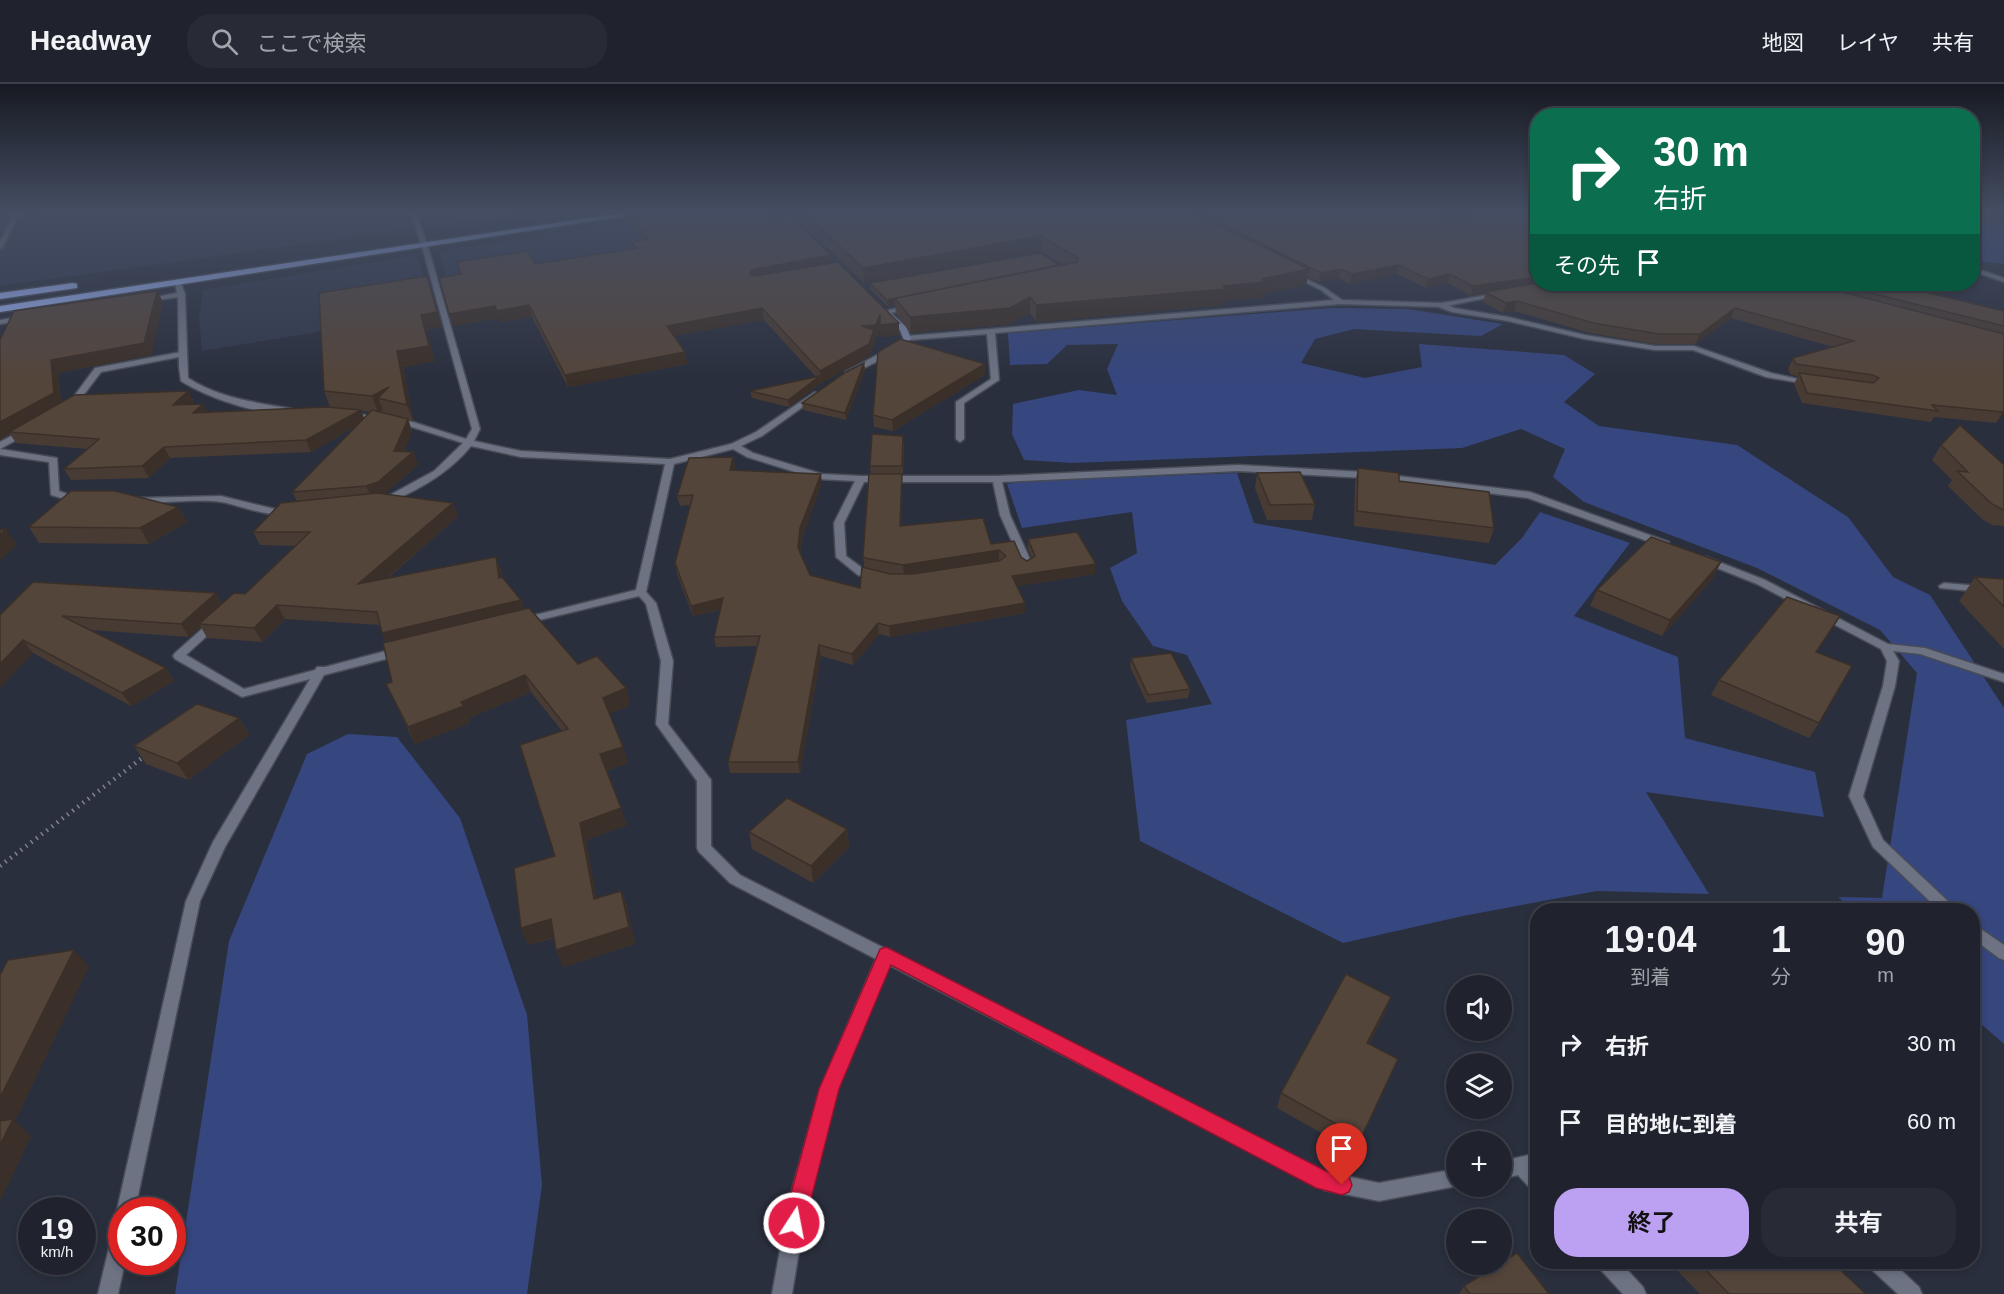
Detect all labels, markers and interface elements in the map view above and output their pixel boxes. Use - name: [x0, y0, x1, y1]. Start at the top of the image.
- search box: [187, 14, 607, 68]
- text: Headway: [30, 25, 151, 56]
- icon: search: [208, 25, 241, 58]
- text: ここで検索: [256, 31, 366, 56]
- text: 地図: [1762, 31, 1804, 54]
- text: レイヤ: [1837, 31, 1899, 54]
- text: 共有: [1932, 31, 1974, 54]
- text: 30 m: [1653, 128, 1749, 175]
- icon: right: [1554, 132, 1632, 210]
- text: 右折: [1653, 184, 1707, 214]
- icon: arrive: [1632, 246, 1665, 279]
- text: その先: [1554, 253, 1620, 278]
- text: 19:04: [1604, 919, 1697, 960]
- text: 1: [1771, 919, 1791, 960]
- text: 90: [1865, 922, 1906, 963]
- text: m: [1877, 964, 1894, 986]
- text: 到着: [1630, 966, 1670, 988]
- text: 分: [1771, 966, 1791, 988]
- map controls: [1446, 975, 1512, 1275]
- button: sound: [1446, 975, 1512, 1041]
- icon: right: [1554, 1028, 1587, 1061]
- text: 30 m: [1907, 1031, 1956, 1056]
- text: 右折: [1605, 1034, 1649, 1059]
- button: layers: [1446, 1053, 1512, 1119]
- icon: arrive: [1554, 1106, 1587, 1139]
- text: 60 m: [1907, 1109, 1956, 1134]
- text: 目的地に到着: [1605, 1112, 1737, 1137]
- pin: [1316, 1123, 1367, 1185]
- button: +: [1446, 1131, 1512, 1197]
- icon: arrive: [1325, 1132, 1358, 1165]
- button: 終了: [1554, 1188, 1749, 1257]
- button: 共有: [1761, 1188, 1956, 1257]
- position arrow: [762, 1191, 826, 1255]
- speed limit sign: 30: [108, 1197, 186, 1275]
- button: −: [1446, 1209, 1512, 1275]
- text: 19: [40, 1212, 74, 1245]
- text: km/h: [41, 1243, 73, 1260]

